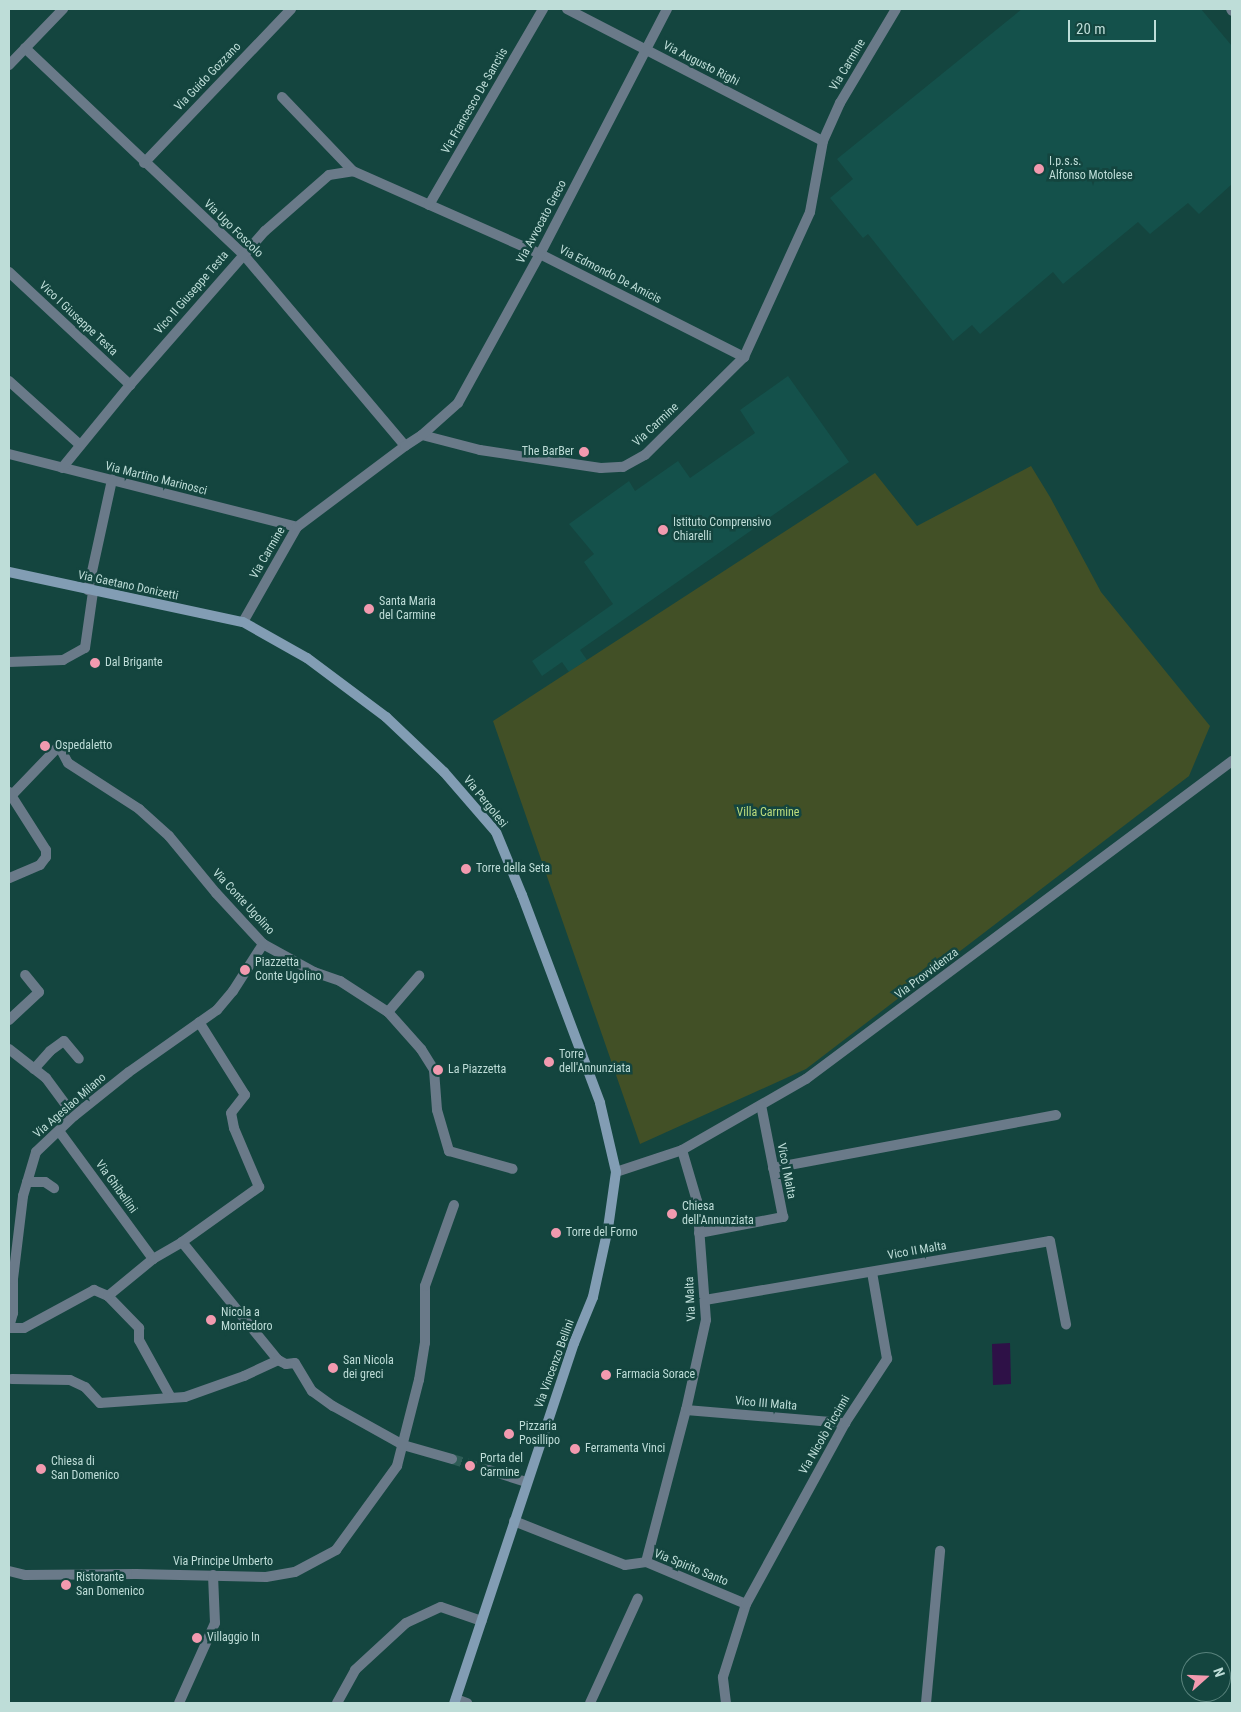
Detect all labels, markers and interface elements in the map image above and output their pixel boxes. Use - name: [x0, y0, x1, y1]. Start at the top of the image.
- scale bar: [1071, 10, 1158, 42]
- text: 20 m: [1076, 20, 1106, 38]
- street label: Via Carmine: [827, 37, 869, 93]
- street label: Via Augusto Righi: [660, 39, 742, 89]
- street label: Via Guido Gozzano: [172, 40, 244, 114]
- street label: Via Francesco De Sanctis: [439, 45, 511, 157]
- place label: I.p.s.s. Alfonso Motolese: [1049, 155, 1133, 183]
- marker: I.p.s.s. Alfonso Motolese: [1033, 163, 1045, 175]
- street label: Via Avvocato Greco: [514, 178, 570, 266]
- street label: Via Ugo Foscolo: [200, 197, 266, 261]
- street label: Via Edmondo De Amicis: [556, 243, 664, 307]
- street label: Vico II Giuseppe Testa: [152, 248, 232, 338]
- street label: Vico I Giuseppe Testa: [36, 279, 120, 359]
- street label: Via Carmine: [630, 400, 682, 450]
- place label: The BarBer: [522, 445, 574, 459]
- marker: The BarBer: [578, 446, 590, 458]
- street label: Via Martino Marinosci: [104, 459, 208, 499]
- place label: Istituto Comprensivo Chiarelli: [673, 516, 771, 544]
- marker: Istituto Comprensivo Chiarelli: [657, 524, 669, 536]
- street label: Via Carmine: [247, 525, 289, 581]
- street label: Via Gaetano Donizetti: [76, 568, 180, 604]
- place label: Santa Maria del Carmine: [379, 595, 436, 623]
- marker: Santa Maria del Carmine: [363, 603, 375, 615]
- place label: Dal Brigante: [105, 656, 163, 670]
- marker: Dal Brigante: [89, 657, 101, 669]
- place label: Ospedaletto: [55, 739, 112, 753]
- marker: Ospedaletto: [39, 740, 51, 752]
- street label: Via Pergolesi: [460, 773, 510, 831]
- park label: Villa Carmine: [737, 806, 799, 820]
- place label: Torre della Seta: [476, 862, 550, 876]
- marker: Torre della Seta: [460, 863, 472, 875]
- street label: Via Conte Ugolino: [209, 866, 277, 938]
- street label: Via Provvidenza: [893, 946, 961, 1002]
- place label: Piazzetta Conte Ugolino: [255, 956, 322, 984]
- marker: Piazzetta Conte Ugolino: [239, 964, 251, 976]
- place label: Torre dell'Annunziata: [559, 1048, 631, 1076]
- marker: Torre dell'Annunziata: [543, 1056, 555, 1068]
- place label: La Piazzetta: [448, 1063, 506, 1077]
- marker: La Piazzetta: [432, 1064, 444, 1076]
- street label: Via Ageslao Milano: [31, 1071, 109, 1141]
- street label: Vico I Malta: [774, 1142, 798, 1200]
- street label: Via Ghibellini: [92, 1158, 140, 1216]
- place label: Chiesa dell'Annunziata: [682, 1200, 754, 1228]
- marker: Chiesa dell'Annunziata: [666, 1208, 678, 1220]
- place label: Torre del Forno: [566, 1226, 638, 1240]
- marker: Torre del Forno: [550, 1227, 562, 1239]
- street label: Vico II Malta: [886, 1239, 948, 1263]
- street label: Via Malta: [683, 1276, 699, 1322]
- place label: Nicola a Montedoro: [221, 1306, 273, 1334]
- marker: Nicola a Montedoro: [205, 1314, 217, 1326]
- street label: Via Vincenzo Bellini: [532, 1318, 578, 1410]
- place label: San Nicola dei greci: [343, 1354, 394, 1382]
- marker: San Nicola dei greci: [327, 1362, 339, 1374]
- place label: Farmacia Sorace: [616, 1368, 695, 1382]
- marker: Farmacia Sorace: [600, 1369, 612, 1381]
- street label: Via Nicolò Piccinni: [797, 1393, 853, 1477]
- street label: Vico III Malta: [734, 1394, 798, 1414]
- place label: Pizzaria Posillipo: [519, 1420, 560, 1448]
- marker: Pizzaria Posillipo: [503, 1428, 515, 1440]
- place label: Ferramenta Vinci: [585, 1442, 665, 1456]
- marker: Ferramenta Vinci: [569, 1443, 581, 1455]
- place label: Porta del Carmine: [480, 1452, 523, 1480]
- place label: Chiesa di San Domenico: [51, 1455, 119, 1483]
- marker: Porta del Carmine: [464, 1460, 476, 1472]
- marker: Chiesa di San Domenico: [35, 1463, 47, 1475]
- street label: Via Spirito Santo: [652, 1547, 730, 1589]
- street label: Via Principe Umberto: [173, 1555, 273, 1569]
- place label: Ristorante San Domenico: [76, 1571, 144, 1599]
- marker: Ristorante San Domenico: [60, 1579, 72, 1591]
- place label: Villaggio In: [207, 1631, 260, 1645]
- marker: Villaggio In: [191, 1632, 203, 1644]
- north arrow: [1181, 1652, 1231, 1702]
- text: N: [1210, 1665, 1228, 1679]

